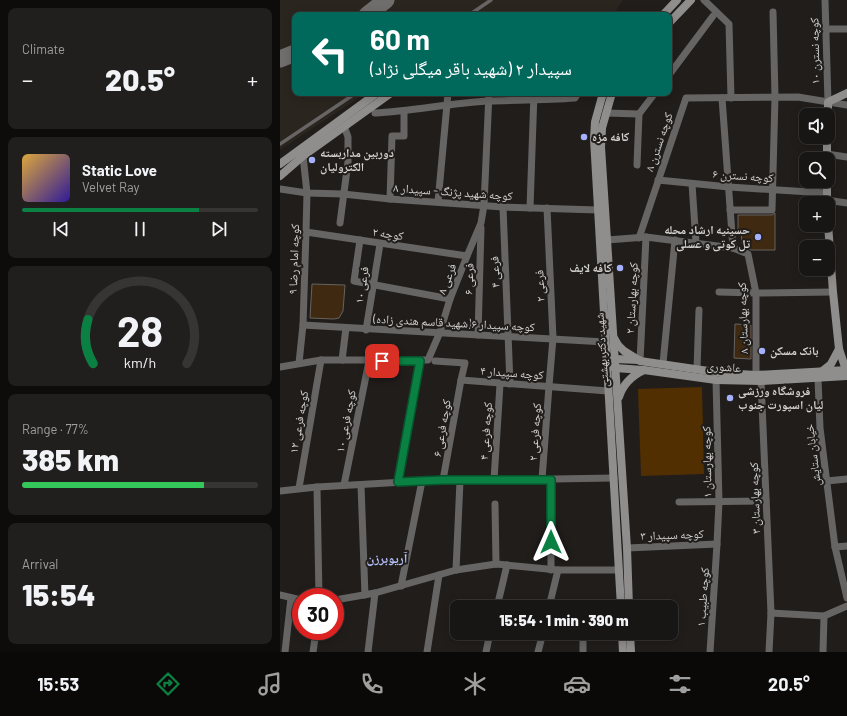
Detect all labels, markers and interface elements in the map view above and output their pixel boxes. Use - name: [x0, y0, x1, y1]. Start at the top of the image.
- street label: کوچه نسترن ۱۰: [806, 18, 823, 84]
- text: 60 m: [370, 22, 430, 56]
- icon: left: [304, 28, 356, 80]
- text: Climate: [22, 41, 65, 57]
- text: سپیدار ۲ (شهید باقر میگلی نژاد): [370, 57, 572, 79]
- text: 20.5°: [105, 61, 175, 97]
- text: −: [22, 66, 33, 92]
- text: +: [247, 66, 258, 92]
- map controls: [799, 108, 835, 276]
- button: sound: [799, 108, 835, 144]
- street label: کوچه نسترن ۸: [641, 110, 676, 173]
- place label: کافه مزه: [592, 129, 630, 144]
- marker: کافه مزه: [579, 132, 589, 142]
- place label: دوربین مداربسته الکترولیان: [320, 145, 394, 175]
- button: search: [799, 152, 835, 188]
- marker: دوربین مداربسته الکترولیان: [307, 155, 317, 165]
- text: Static Love: [82, 161, 157, 179]
- street label: کوچه نسترن ۶: [712, 166, 774, 185]
- text: Velvet Ray: [82, 179, 140, 195]
- street label: کوچه شهید پژنگ - سپیدار ۸: [393, 180, 513, 203]
- button: +: [799, 196, 835, 232]
- icon: previous: [50, 218, 72, 240]
- icon: pause: [129, 218, 151, 240]
- icon: next: [208, 218, 230, 240]
- place label: حسینیه ارشاد محله تل کوتی و عسلی: [664, 222, 751, 252]
- street label: کوچه امام رضا ۹: [285, 223, 303, 295]
- street label: کوچه ۲: [371, 224, 405, 243]
- marker: حسینیه ارشاد محله تل کوتی و عسلی: [753, 232, 763, 242]
- button: −: [799, 240, 835, 276]
- street label: فرعی ۴: [486, 256, 503, 288]
- place label: کافه لایف: [569, 260, 613, 275]
- street label: فرعی ۸: [434, 261, 459, 296]
- street label: کوچه بهارستان ۲: [622, 262, 641, 334]
- street label: فرعی ۶: [460, 263, 477, 295]
- marker: کافه لایف: [615, 263, 625, 273]
- street label: فرعی ۱۰: [351, 265, 372, 305]
- street label: فرعی ۲: [531, 270, 548, 302]
- street label: کوچه بهارستان ۸: [734, 282, 752, 354]
- text: 28: [117, 305, 163, 355]
- street label: کوچه سپیدار ۶(شهید قاسم هندی زاده): [372, 311, 535, 335]
- street label: شهید دکتر بهشتی: [591, 312, 612, 388]
- place label: بانک مسکن: [770, 343, 819, 359]
- pin: [365, 344, 399, 378]
- marker: بانک مسکن: [757, 346, 767, 356]
- icon: arrive: [371, 350, 393, 372]
- text: km/h: [124, 354, 156, 371]
- street label: عاشوری: [706, 358, 742, 375]
- street label: کوچه سپیدار ۴: [480, 363, 544, 382]
- place label: فروشگاه ورزشی لیان اسپورت جنوب: [738, 383, 823, 413]
- street label: کوچه فرعی ۱۰: [332, 388, 359, 453]
- street label: کوچه فرعی ۱۲: [286, 389, 311, 454]
- marker: فروشگاه ورزشی لیان اسپورت جنوب: [725, 393, 735, 403]
- street label: کوچه فرعی ۶: [429, 398, 454, 458]
- street label: کوچه فرعی ۴: [476, 401, 495, 460]
- street label: کوچه فرعی ۲: [525, 402, 544, 461]
- text: Range · 77%: [22, 421, 89, 437]
- street label: خیابان ستایش: [801, 423, 824, 487]
- street label: کوچه بهارستان ۱: [698, 426, 715, 498]
- text: 385 km: [22, 441, 119, 477]
- street label: کوچه بهارستان ۳: [746, 462, 764, 534]
- position arrow: [530, 521, 572, 563]
- street label: کوچه سپیدار ۳: [640, 526, 704, 543]
- district label: آریو‌برزن: [367, 550, 408, 566]
- text: Arrival: [22, 556, 58, 572]
- street label: کوچه طبیب ۱: [693, 567, 712, 627]
- text: 15:54: [22, 576, 95, 612]
- speed limit sign: 30: [292, 588, 344, 640]
- text: 15:54 · 1 min · 390 m: [499, 611, 629, 629]
- icon: directions: [154, 670, 182, 698]
- icon: music: [256, 670, 284, 698]
- icon: phone: [358, 670, 386, 698]
- icon: climate: [461, 670, 489, 698]
- icon: car: [563, 670, 591, 698]
- icon: filters: [666, 670, 694, 698]
- text: 15:53: [37, 673, 79, 695]
- text: 20.5°: [768, 673, 810, 695]

